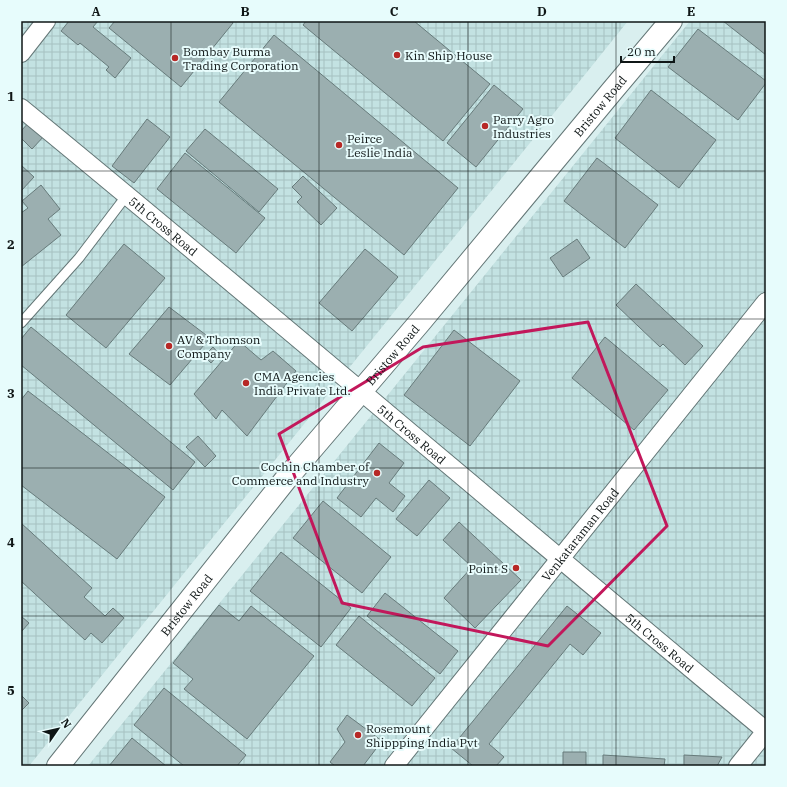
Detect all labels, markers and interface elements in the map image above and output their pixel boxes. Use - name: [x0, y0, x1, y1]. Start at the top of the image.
- text: A: [91, 3, 101, 20]
- text: B: [240, 3, 250, 20]
- text: C: [390, 3, 399, 20]
- text: D: [537, 3, 547, 20]
- text: E: [687, 3, 695, 20]
- scale bar: [621, 38, 674, 64]
- place label: Bombay Burma Trading Corporation: [183, 44, 299, 73]
- text: 20 m: [627, 44, 656, 59]
- place label: Kin Ship House: [405, 48, 492, 63]
- marker: Kin Ship House: [392, 50, 402, 60]
- marker: Bombay Burma Trading Corporation: [170, 53, 180, 63]
- street label: Bristow Road: [570, 72, 629, 139]
- text: 1: [7, 88, 15, 105]
- place label: Parry Agro Industries: [493, 112, 554, 141]
- marker: Parry Agro Industries: [480, 121, 490, 131]
- place label: Peirce Leslie India: [347, 131, 413, 160]
- marker: Peirce Leslie India: [334, 140, 344, 150]
- street label: 5th Cross Road: [126, 193, 201, 259]
- text: 2: [7, 236, 15, 253]
- street label: Bristow Road: [362, 321, 422, 388]
- place label: AV & Thomson Company: [177, 332, 261, 361]
- marker: AV & Thomson Company: [164, 341, 174, 351]
- place label: CMA Agencies India Private Ltd.: [254, 369, 351, 398]
- marker: CMA Agencies India Private Ltd.: [241, 378, 251, 388]
- text: 3: [7, 385, 15, 402]
- street label: 5th Cross Road: [375, 401, 449, 467]
- place label: Cochin Chamber of Commerce and Industry: [232, 459, 370, 488]
- marker: Cochin Chamber of Commerce and Industry: [372, 468, 382, 478]
- street label: Venkataraman Road: [538, 485, 621, 584]
- text: 4: [7, 534, 15, 551]
- place label: Point S: [468, 561, 508, 576]
- marker: Point S: [511, 563, 521, 573]
- street label: Bristow Road: [157, 571, 215, 639]
- street label: 5th Cross Road: [623, 610, 697, 675]
- text: 5: [7, 682, 15, 699]
- north arrow: [38, 709, 78, 749]
- text: N: [58, 716, 75, 731]
- place label: Rosemount Shippping India Pvt: [366, 721, 478, 750]
- marker: Rosemount Shippping India Pvt: [353, 730, 363, 740]

